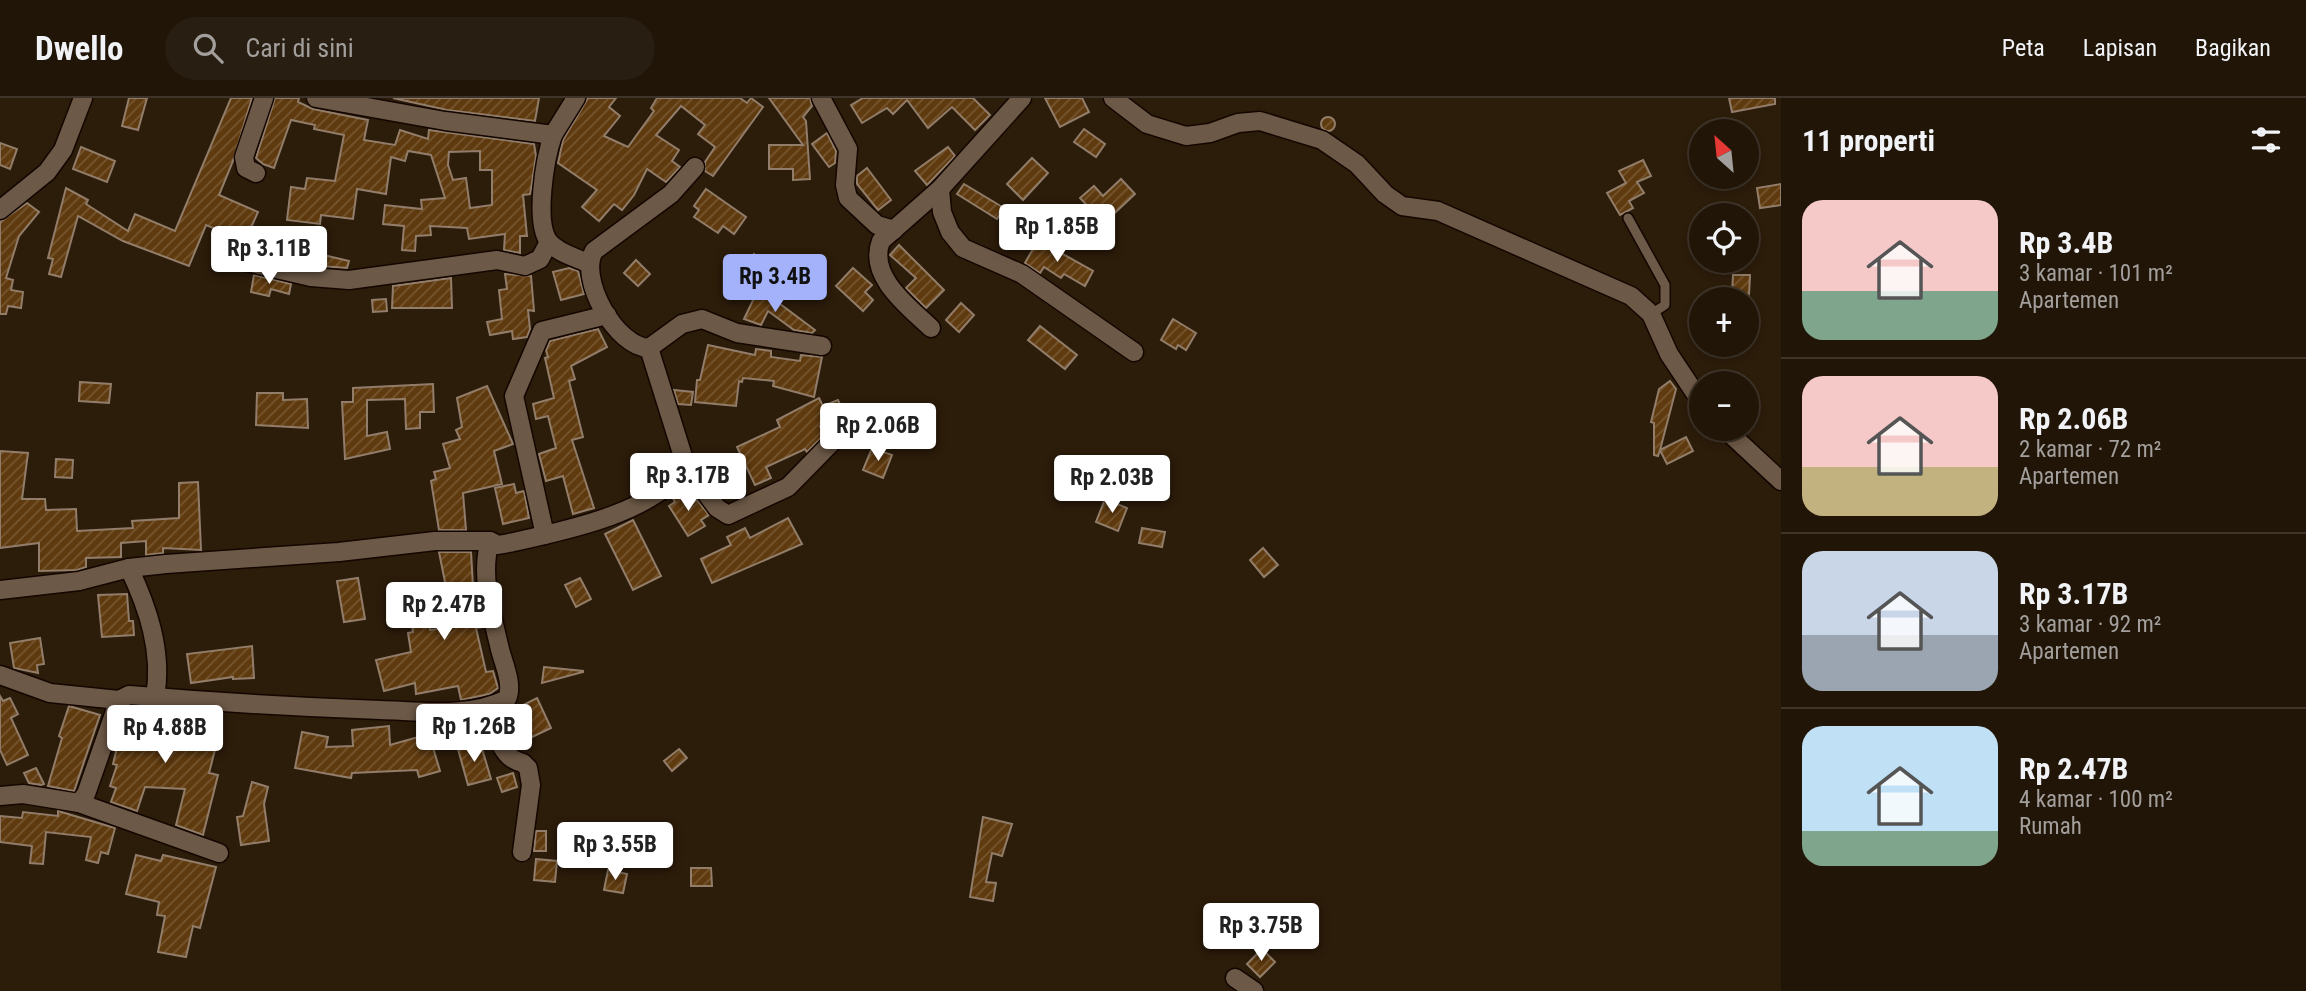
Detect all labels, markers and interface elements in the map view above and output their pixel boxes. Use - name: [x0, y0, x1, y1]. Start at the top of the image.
- search box: [165, 17, 655, 80]
- text: Dwello: [35, 29, 123, 68]
- icon: search: [189, 29, 227, 67]
- text: Cari di sini: [245, 33, 354, 63]
- text: Peta: [2002, 34, 2045, 62]
- text: Lapisan: [2083, 34, 2157, 62]
- text: Bagikan: [2195, 34, 2271, 62]
- north arrow: [1689, 119, 1759, 189]
- map controls: [1689, 119, 1759, 441]
- icon: filters: [2247, 121, 2285, 159]
- text: 11 properti: [1802, 123, 1935, 158]
- button: locate: [1689, 203, 1759, 273]
- pin: Rp 1.85B: [985, 204, 1129, 264]
- text: Rp 1.85B: [1015, 213, 1099, 240]
- text: Rp 3.4B: [2019, 225, 2113, 260]
- pin: Rp 3.11B: [197, 226, 341, 286]
- icon: home: [1858, 228, 1942, 312]
- text: Rp 3.11B: [227, 235, 311, 262]
- pin: Rp 3.4B: [710, 254, 840, 314]
- text: 3 kamar · 101 m²: [2019, 260, 2173, 287]
- text: Rp 3.4B: [739, 263, 811, 290]
- button: +: [1689, 287, 1759, 357]
- text: Apartemen: [2019, 287, 2119, 314]
- button: −: [1689, 371, 1759, 441]
- text: Rp 2.06B: [2019, 401, 2128, 436]
- pin: Rp 2.06B: [806, 404, 950, 463]
- icon: home: [1858, 404, 1942, 488]
- text: Rp 2.06B: [836, 412, 920, 439]
- text: 2 kamar · 72 m²: [2019, 436, 2161, 463]
- pin: Rp 3.17B: [616, 454, 760, 513]
- pin: Rp 2.03B: [1040, 456, 1184, 515]
- text: Rp 3.17B: [646, 462, 730, 489]
- text: Apartemen: [2019, 463, 2119, 490]
- text: Rp 2.03B: [1070, 464, 1154, 491]
- text: Rp 3.17B: [2019, 576, 2128, 611]
- icon: home: [1858, 579, 1942, 663]
- pin: Rp 2.47B: [372, 582, 516, 642]
- text: Rp 2.47B: [402, 591, 486, 618]
- text: 3 kamar · 92 m²: [2019, 611, 2161, 638]
- text: Apartemen: [2019, 638, 2119, 665]
- pin: Rp 1.26B: [402, 704, 546, 764]
- pin: Rp 4.88B: [93, 706, 237, 765]
- text: Rp 1.26B: [432, 713, 516, 740]
- text: Rp 4.88B: [123, 714, 207, 741]
- text: Rp 2.47B: [2019, 751, 2128, 786]
- icon: home: [1858, 754, 1942, 838]
- text: 4 kamar · 100 m²: [2019, 786, 2173, 813]
- text: Rumah: [2019, 813, 2082, 840]
- pin: Rp 3.55B: [543, 822, 687, 882]
- text: Rp 3.55B: [573, 831, 657, 858]
- pin: Rp 3.75B: [1189, 904, 1333, 963]
- text: Rp 3.75B: [1219, 912, 1303, 939]

